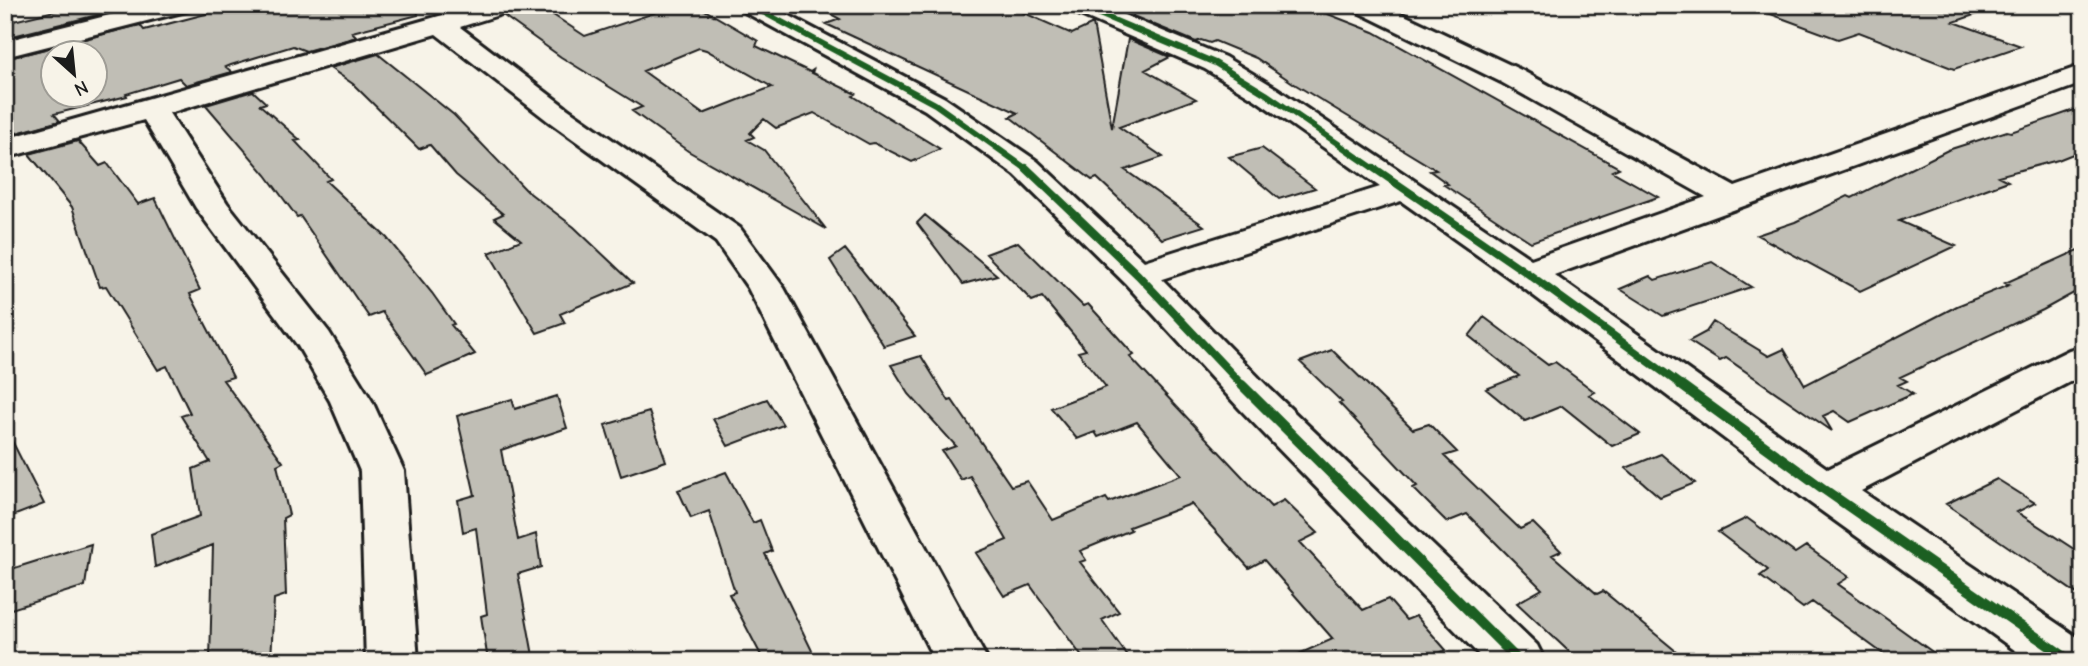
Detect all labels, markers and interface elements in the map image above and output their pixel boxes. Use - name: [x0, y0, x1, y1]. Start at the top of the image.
- north arrow: [38, 38, 108, 108]
- text: N: [71, 76, 92, 101]

